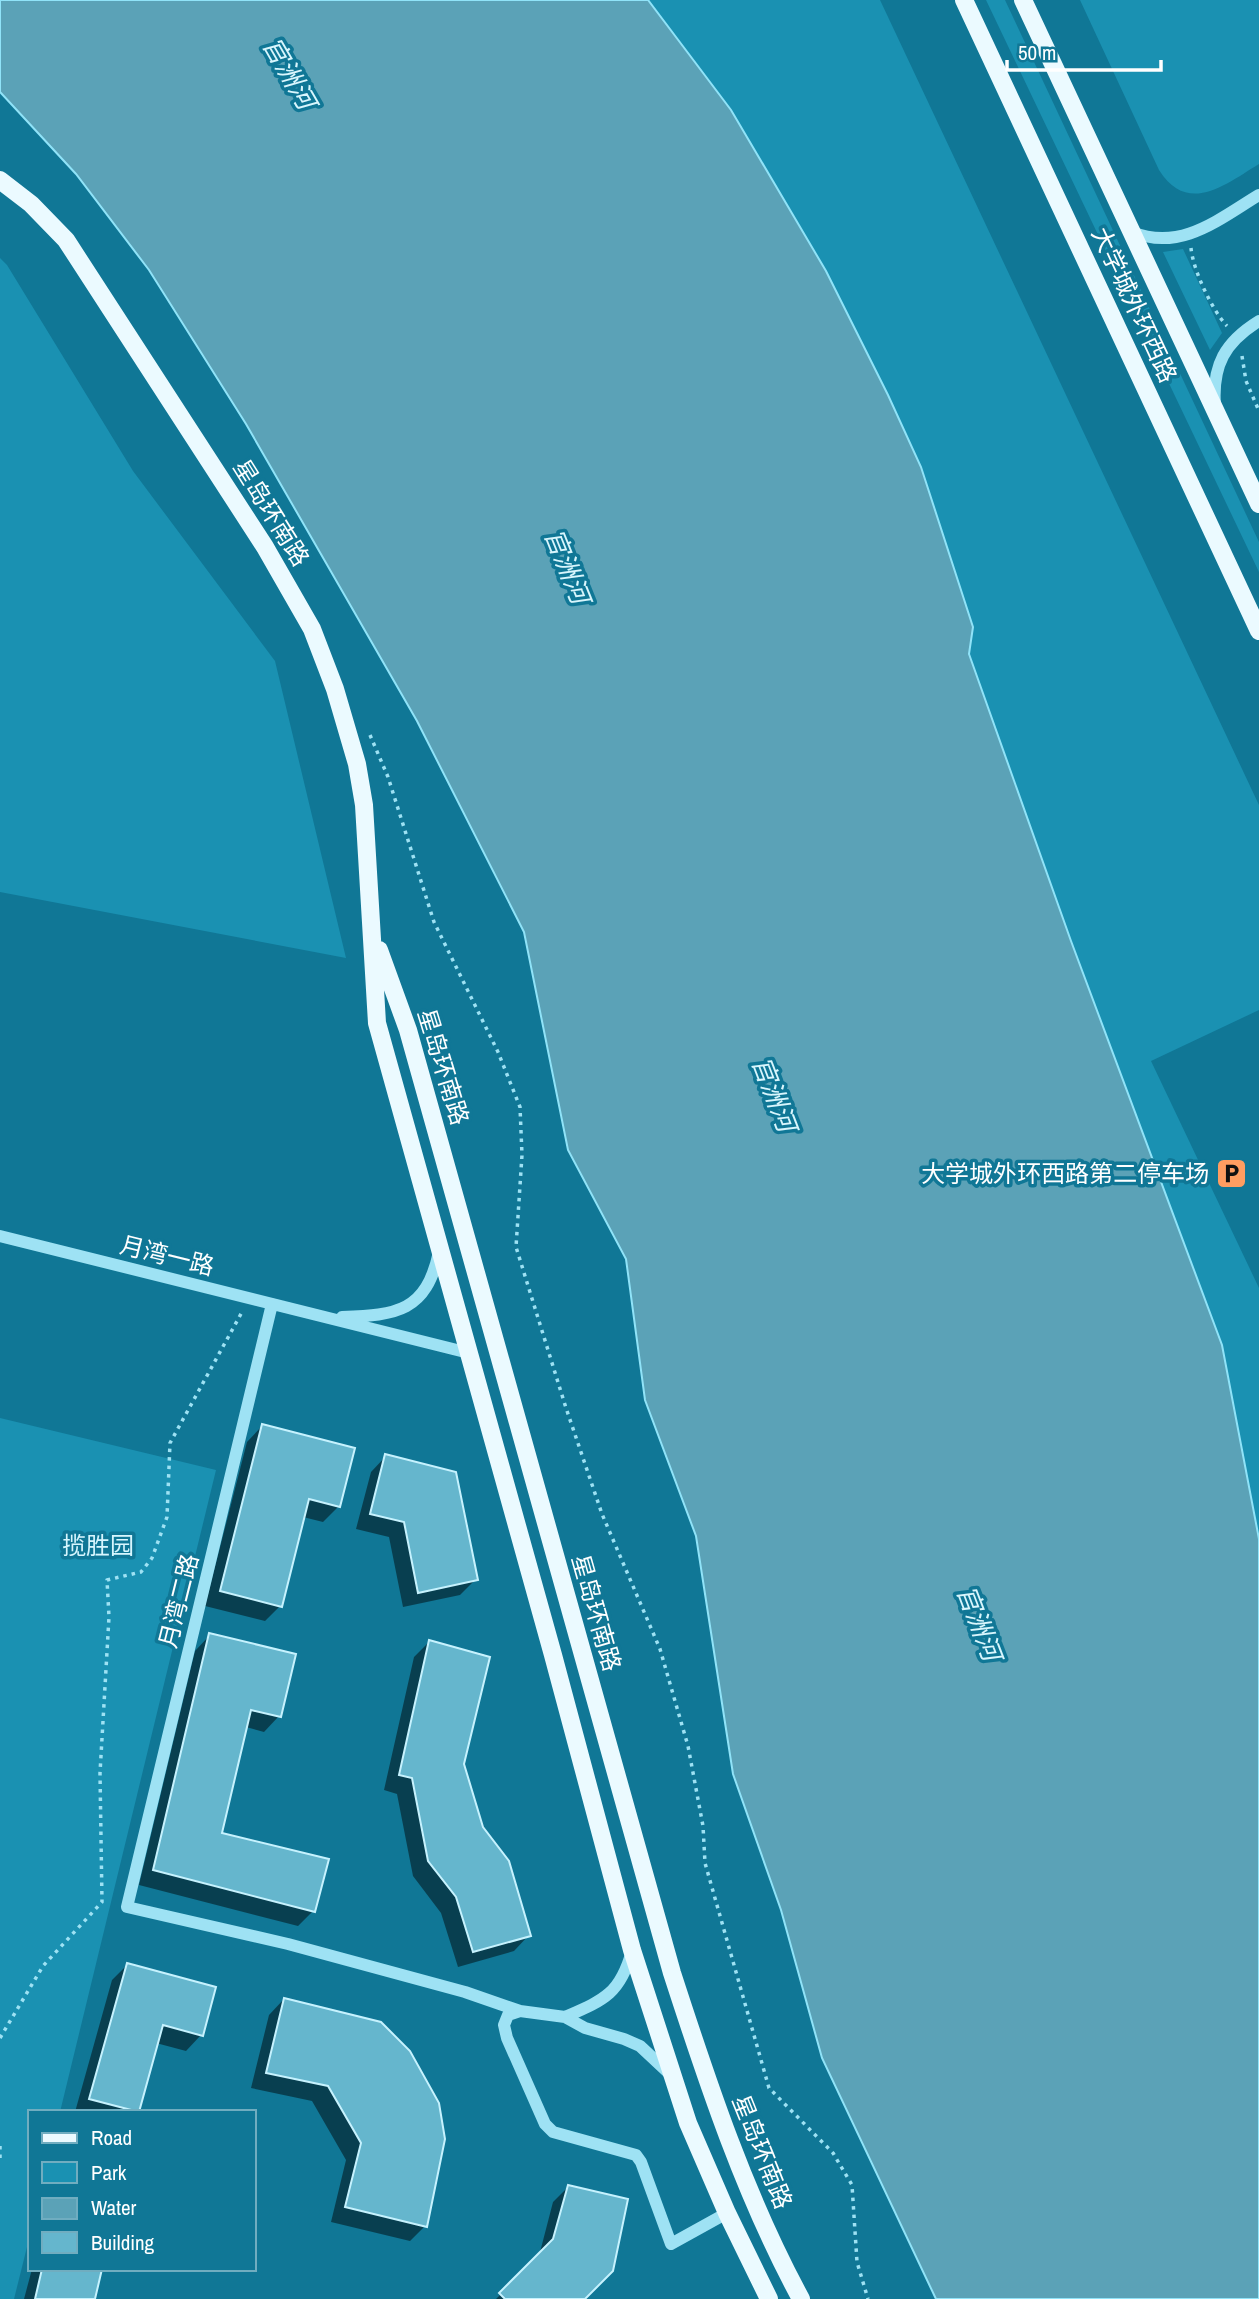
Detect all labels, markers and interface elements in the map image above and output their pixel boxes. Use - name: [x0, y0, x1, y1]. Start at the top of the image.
- scale bar: [1007, 28, 1161, 72]
- water label: 官洲河: [255, 30, 327, 120]
- text: 50 m: [1018, 38, 1056, 67]
- street label: 大学城外环西路: [1085, 222, 1185, 387]
- street label: 星岛环南路: [226, 453, 317, 572]
- water label: 官洲河: [537, 523, 600, 613]
- street label: 星岛环南路: [411, 1005, 477, 1129]
- water label: 官洲河: [744, 1051, 807, 1141]
- place label: 大学城外环西路第二停车场: [921, 1157, 1209, 1189]
- parking icon: 大学城外环西路第二停车场: [1215, 1157, 1249, 1191]
- street label: 月湾一路: [117, 1228, 218, 1282]
- park label: 揽胜园: [62, 1529, 134, 1561]
- street label: 月湾二路: [151, 1550, 205, 1651]
- street label: 星岛环南路: [565, 1551, 629, 1675]
- water label: 官洲河: [949, 1580, 1012, 1670]
- street label: 星岛环南路: [726, 2090, 800, 2213]
- legend: [28, 2110, 256, 2271]
- text: Road: [91, 2123, 132, 2152]
- text: Park: [91, 2158, 127, 2187]
- text: Water: [91, 2193, 137, 2222]
- text: Building: [91, 2228, 155, 2257]

